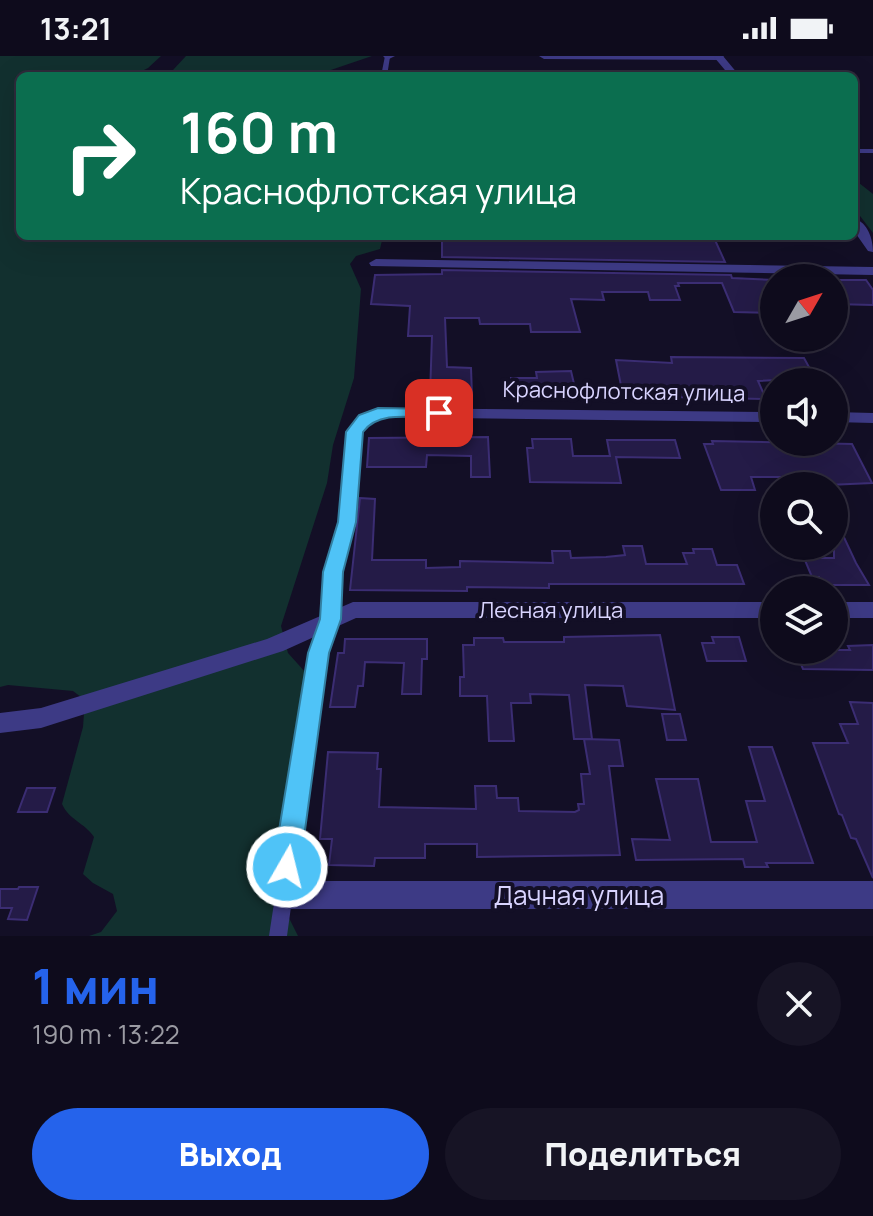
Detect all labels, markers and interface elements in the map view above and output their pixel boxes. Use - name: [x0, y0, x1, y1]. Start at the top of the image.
- text: 13:21: [40, 8, 112, 49]
- text: 160 m: [180, 93, 338, 170]
- icon: right: [48, 104, 152, 208]
- text: Краснофлотская улица: [180, 166, 577, 215]
- north arrow: [760, 264, 848, 352]
- map controls: [760, 264, 848, 664]
- button: sound: [760, 368, 848, 456]
- street label: Краснофлотская улица: [502, 374, 746, 408]
- pin: [405, 379, 473, 447]
- icon: arrive: [417, 391, 461, 435]
- button: search: [760, 472, 848, 560]
- button: layers: [760, 576, 848, 664]
- street label: Лесная улица: [479, 595, 623, 625]
- position arrow: [245, 825, 329, 909]
- street label: Дачная улица: [494, 877, 664, 913]
- text: 1 мин: [32, 953, 159, 1018]
- button: close: [757, 962, 841, 1046]
- text: 190 m · 13:22: [32, 1016, 180, 1052]
- button: Выход: [32, 1108, 429, 1200]
- button: Поделиться: [445, 1108, 841, 1200]

